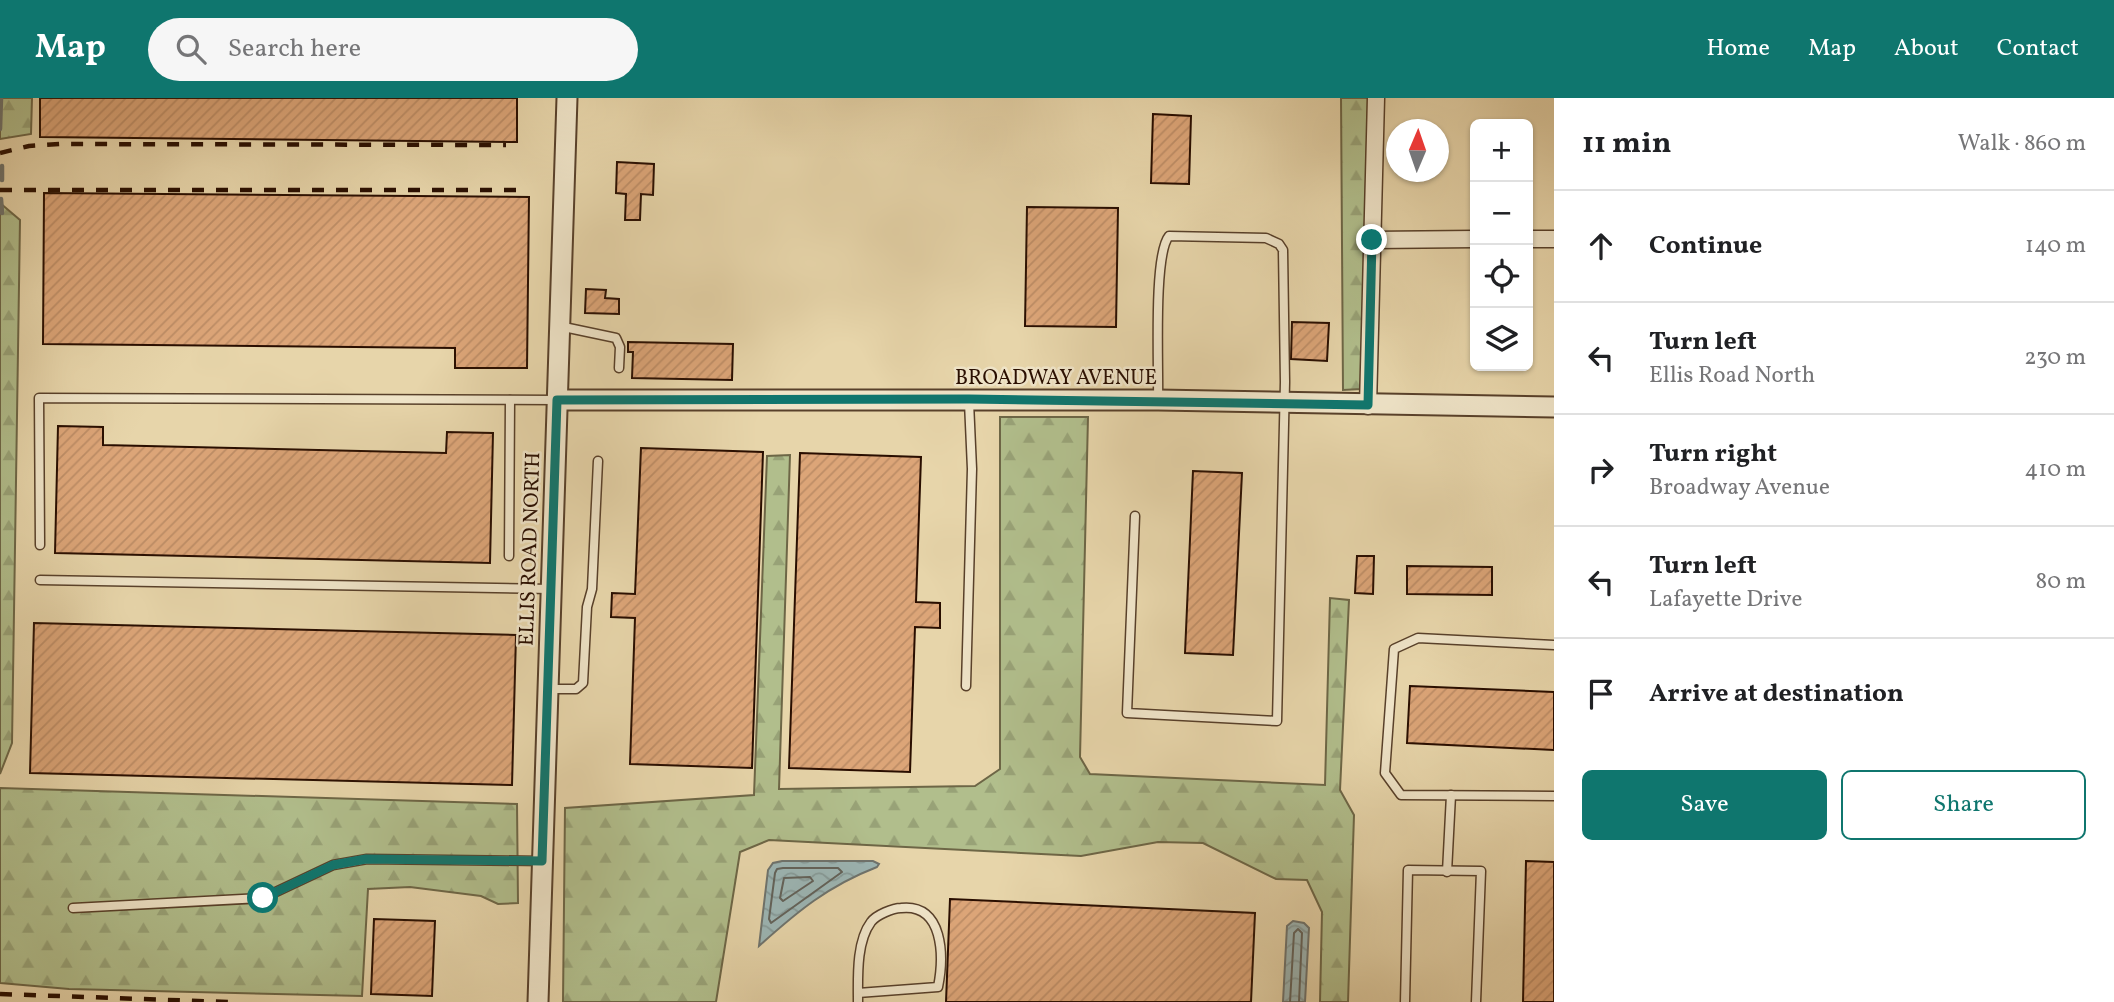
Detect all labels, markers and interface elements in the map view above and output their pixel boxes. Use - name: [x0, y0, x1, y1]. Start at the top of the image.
- search box: [148, 18, 638, 81]
- text: Map: [35, 26, 106, 72]
- icon: search: [172, 30, 210, 68]
- text: Search here: [228, 31, 361, 67]
- text: Home: [1706, 32, 1770, 66]
- text: Map: [1808, 32, 1856, 66]
- text: About: [1894, 32, 1959, 66]
- text: Contact: [1997, 32, 2079, 66]
- north arrow: [1386, 119, 1449, 182]
- map controls: [1470, 119, 1533, 371]
- button: +: [1470, 119, 1533, 182]
- text: 11 min: [1582, 123, 1672, 165]
- text: Walk · 860 m: [1958, 128, 2086, 160]
- button: −: [1470, 182, 1533, 245]
- route end: [1356, 224, 1387, 255]
- icon: ahead: [1582, 227, 1620, 265]
- text: Continue: [1649, 228, 1762, 264]
- text: 140 m: [2025, 230, 2086, 262]
- button: locate: [1470, 245, 1533, 308]
- button: layers: [1470, 308, 1533, 371]
- text: Turn left: [1649, 324, 1757, 360]
- icon: left: [1582, 339, 1620, 377]
- text: 230 m: [2024, 342, 2086, 374]
- text: Ellis Road North: [1649, 360, 1815, 392]
- street label: BROADWAY AVENUE: [955, 364, 1157, 393]
- text: Turn right: [1649, 436, 1777, 472]
- street label: ELLIS ROAD NORTH: [513, 451, 548, 647]
- icon: right: [1582, 451, 1620, 489]
- text: 410 m: [2025, 454, 2086, 486]
- text: Broadway Avenue: [1649, 472, 1830, 504]
- text: Turn left: [1649, 548, 1757, 584]
- icon: left: [1582, 563, 1620, 601]
- text: 80 m: [2036, 566, 2086, 598]
- text: Lafayette Drive: [1649, 584, 1802, 616]
- icon: arrive: [1582, 675, 1620, 713]
- text: Arrive at destination: [1649, 676, 1904, 712]
- button: Save: [1582, 770, 1827, 840]
- button: Share: [1841, 770, 2086, 840]
- route start: [247, 882, 278, 913]

